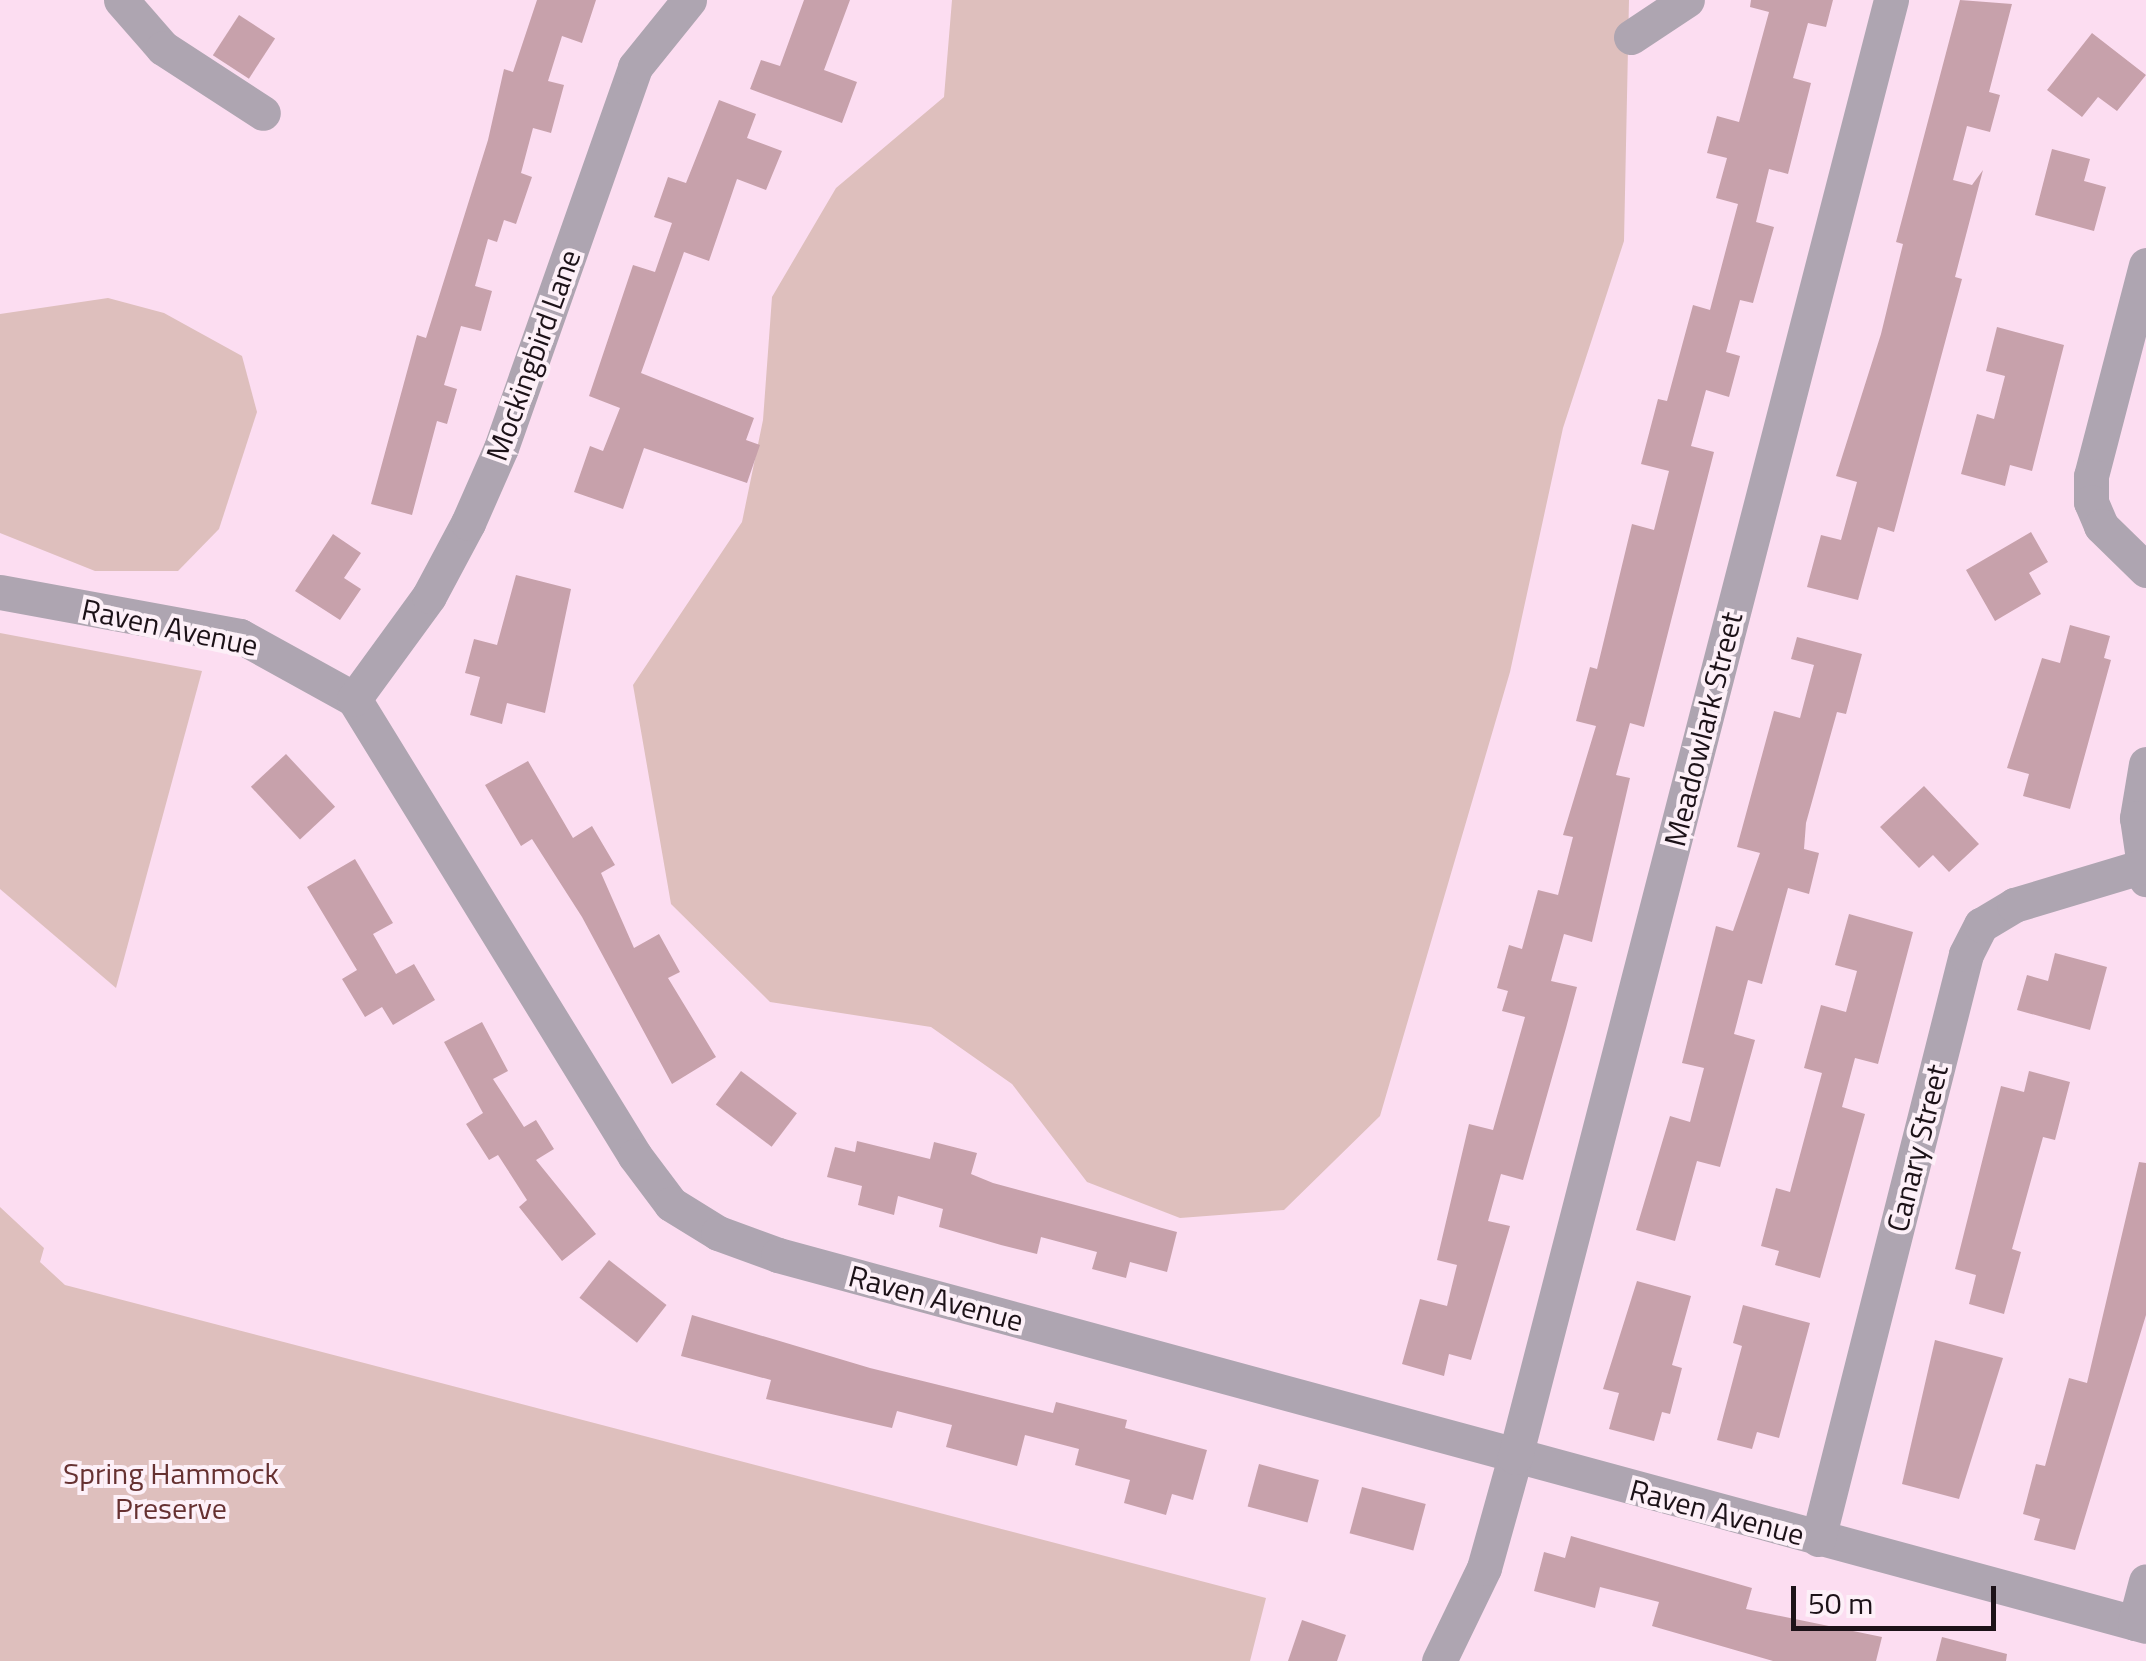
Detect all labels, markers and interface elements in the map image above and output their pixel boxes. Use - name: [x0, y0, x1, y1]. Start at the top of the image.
- street label: Mockingbird Lane: [478, 245, 588, 465]
- street label: Raven Avenue: [79, 591, 261, 663]
- street label: Meadowlark Street: [1656, 608, 1750, 850]
- street label: Canary Street: [1879, 1061, 1955, 1235]
- street label: Raven Avenue: [845, 1257, 1027, 1339]
- park label: Spring Hammock Preserve: [63, 1455, 279, 1526]
- street label: Raven Avenue: [1626, 1471, 1808, 1553]
- scale bar: [1796, 1566, 2001, 1628]
- text: 50 m: [1808, 1580, 1873, 1626]

